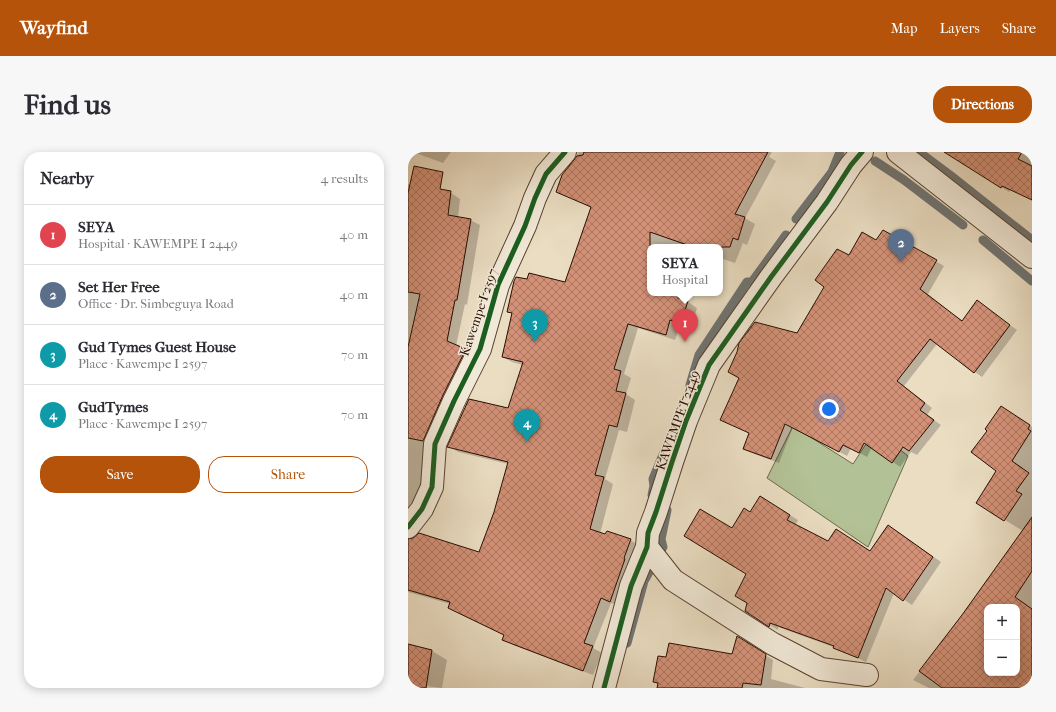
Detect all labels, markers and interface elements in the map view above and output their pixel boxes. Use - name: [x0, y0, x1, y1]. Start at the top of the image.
- text: Wayfind: [20, 17, 88, 39]
- text: Map: [891, 20, 918, 37]
- text: Layers: [940, 20, 980, 37]
- text: Share: [1002, 20, 1036, 37]
- button: Directions: [933, 86, 1032, 123]
- text: Find us: [24, 88, 111, 121]
- text: Nearby: [40, 168, 94, 188]
- text: 4 results: [321, 171, 368, 186]
- text: SEYA: [78, 218, 114, 236]
- text: 1: [51, 227, 55, 242]
- text: 40 m: [340, 227, 368, 242]
- pin: 2: [888, 229, 914, 262]
- text: Hospital · KAWEMPE I 2449: [78, 236, 238, 251]
- popup: [647, 244, 723, 296]
- text: SEYA: [662, 254, 698, 272]
- street label: Kawempe I 2597: [456, 266, 500, 358]
- text: Hospital: [662, 272, 708, 287]
- text: Set Her Free: [78, 278, 160, 296]
- text: 2: [50, 287, 56, 302]
- text: 40 m: [340, 287, 368, 302]
- text: Office · Dr. Simbeguya Road: [78, 296, 234, 311]
- pin: 3: [522, 309, 548, 342]
- pin: 1: [672, 309, 698, 342]
- text: Gud Tymes Guest House: [78, 338, 236, 356]
- text: 3: [50, 347, 56, 362]
- text: 70 m: [341, 347, 368, 362]
- text: Place · Kawempe I 2597: [78, 356, 207, 371]
- street label: KAWEMPE I 2449: [652, 368, 703, 472]
- text: GudTymes: [78, 398, 148, 416]
- your location: [819, 399, 839, 419]
- text: 4: [49, 407, 57, 422]
- text: 70 m: [341, 407, 368, 422]
- pin: 4: [514, 409, 540, 442]
- text: Place · Kawempe I 2597: [78, 416, 207, 431]
- button: Save: [40, 456, 200, 493]
- button: Share: [208, 456, 368, 493]
- map controls: [984, 604, 1020, 676]
- button: +: [984, 604, 1020, 640]
- button: −: [984, 640, 1020, 676]

